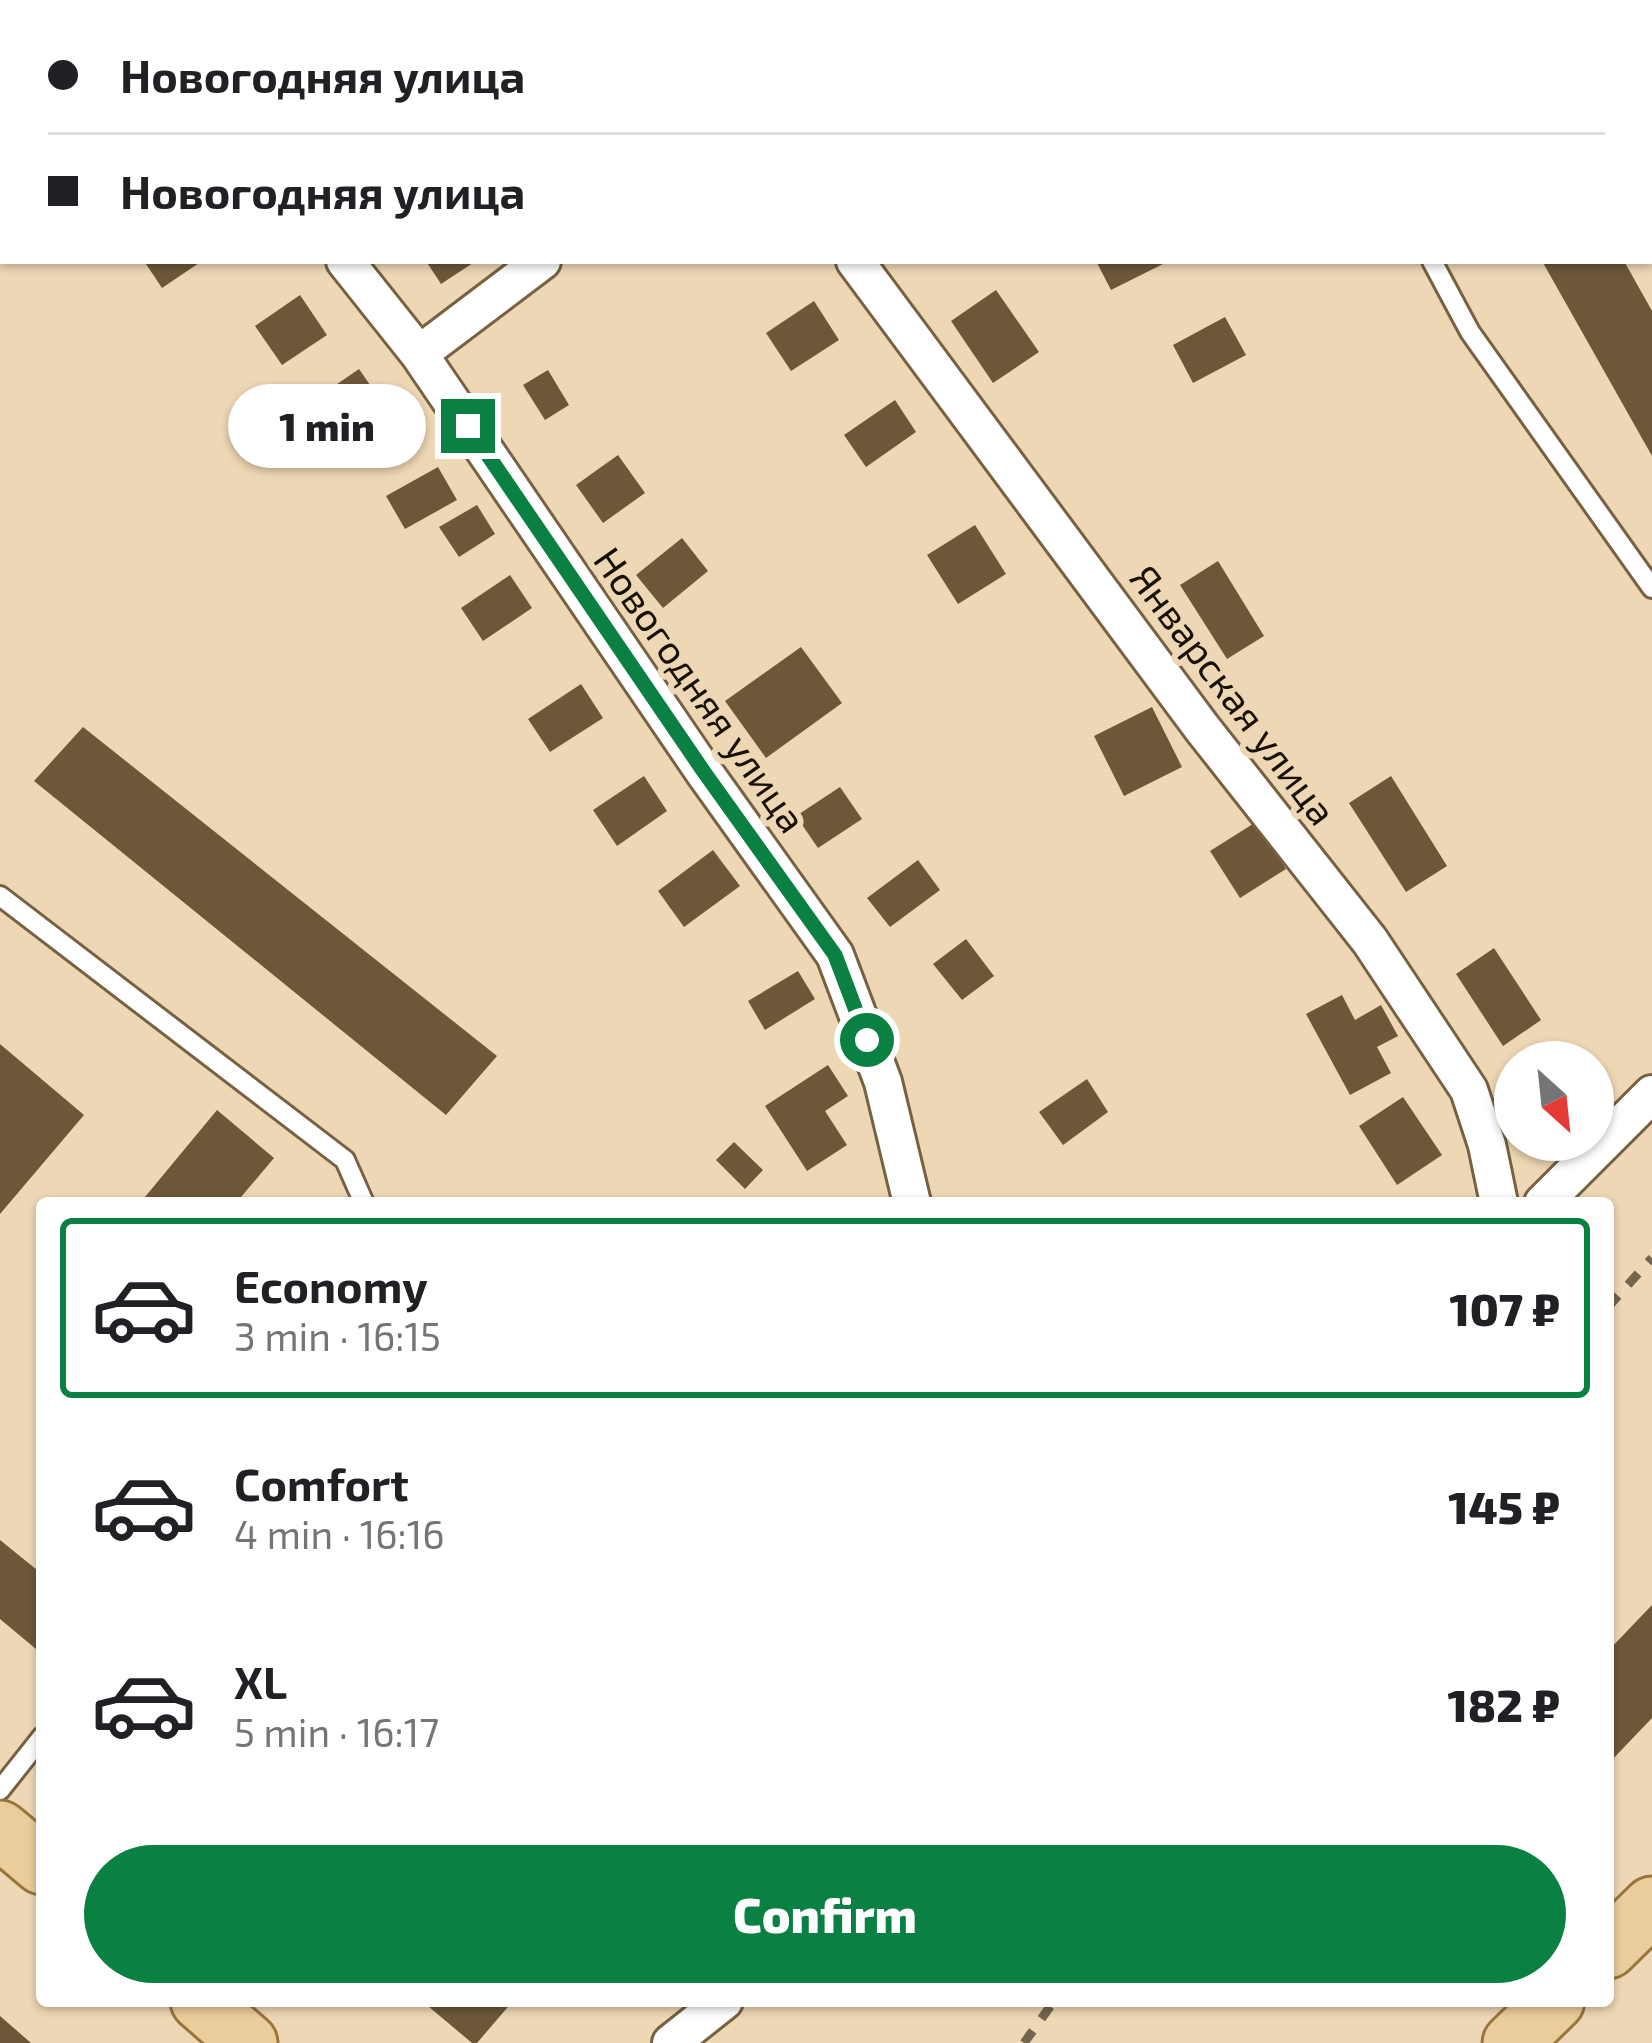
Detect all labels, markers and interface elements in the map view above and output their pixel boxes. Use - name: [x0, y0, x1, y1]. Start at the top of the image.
- text: Новогодняя улица: [120, 48, 525, 102]
- text: Новогодняя улица: [120, 164, 525, 218]
- callout: 1 min: [228, 384, 426, 468]
- route end: [441, 399, 495, 453]
- text: 1 min: [279, 402, 375, 449]
- street label: Новогодняя улица: [584, 538, 817, 841]
- street label: Январская улица: [1120, 555, 1347, 834]
- route start: [840, 1013, 894, 1067]
- north arrow: [1494, 1041, 1614, 1161]
- map controls: [1494, 1041, 1614, 1161]
- icon: car: [90, 1254, 198, 1362]
- text: Economy: [234, 1258, 428, 1312]
- text: 107 ₽: [1449, 1281, 1560, 1335]
- text: 3 min · 16:15: [234, 1312, 441, 1359]
- icon: car: [90, 1452, 198, 1560]
- text: Comfort: [234, 1456, 409, 1510]
- text: 145 ₽: [1448, 1479, 1560, 1533]
- text: 4 min · 16:16: [234, 1510, 445, 1557]
- icon: car: [90, 1650, 198, 1758]
- text: XL: [234, 1654, 287, 1708]
- text: 182 ₽: [1448, 1677, 1560, 1731]
- text: 5 min · 16:17: [234, 1708, 439, 1755]
- button: Confirm: [84, 1845, 1566, 1983]

